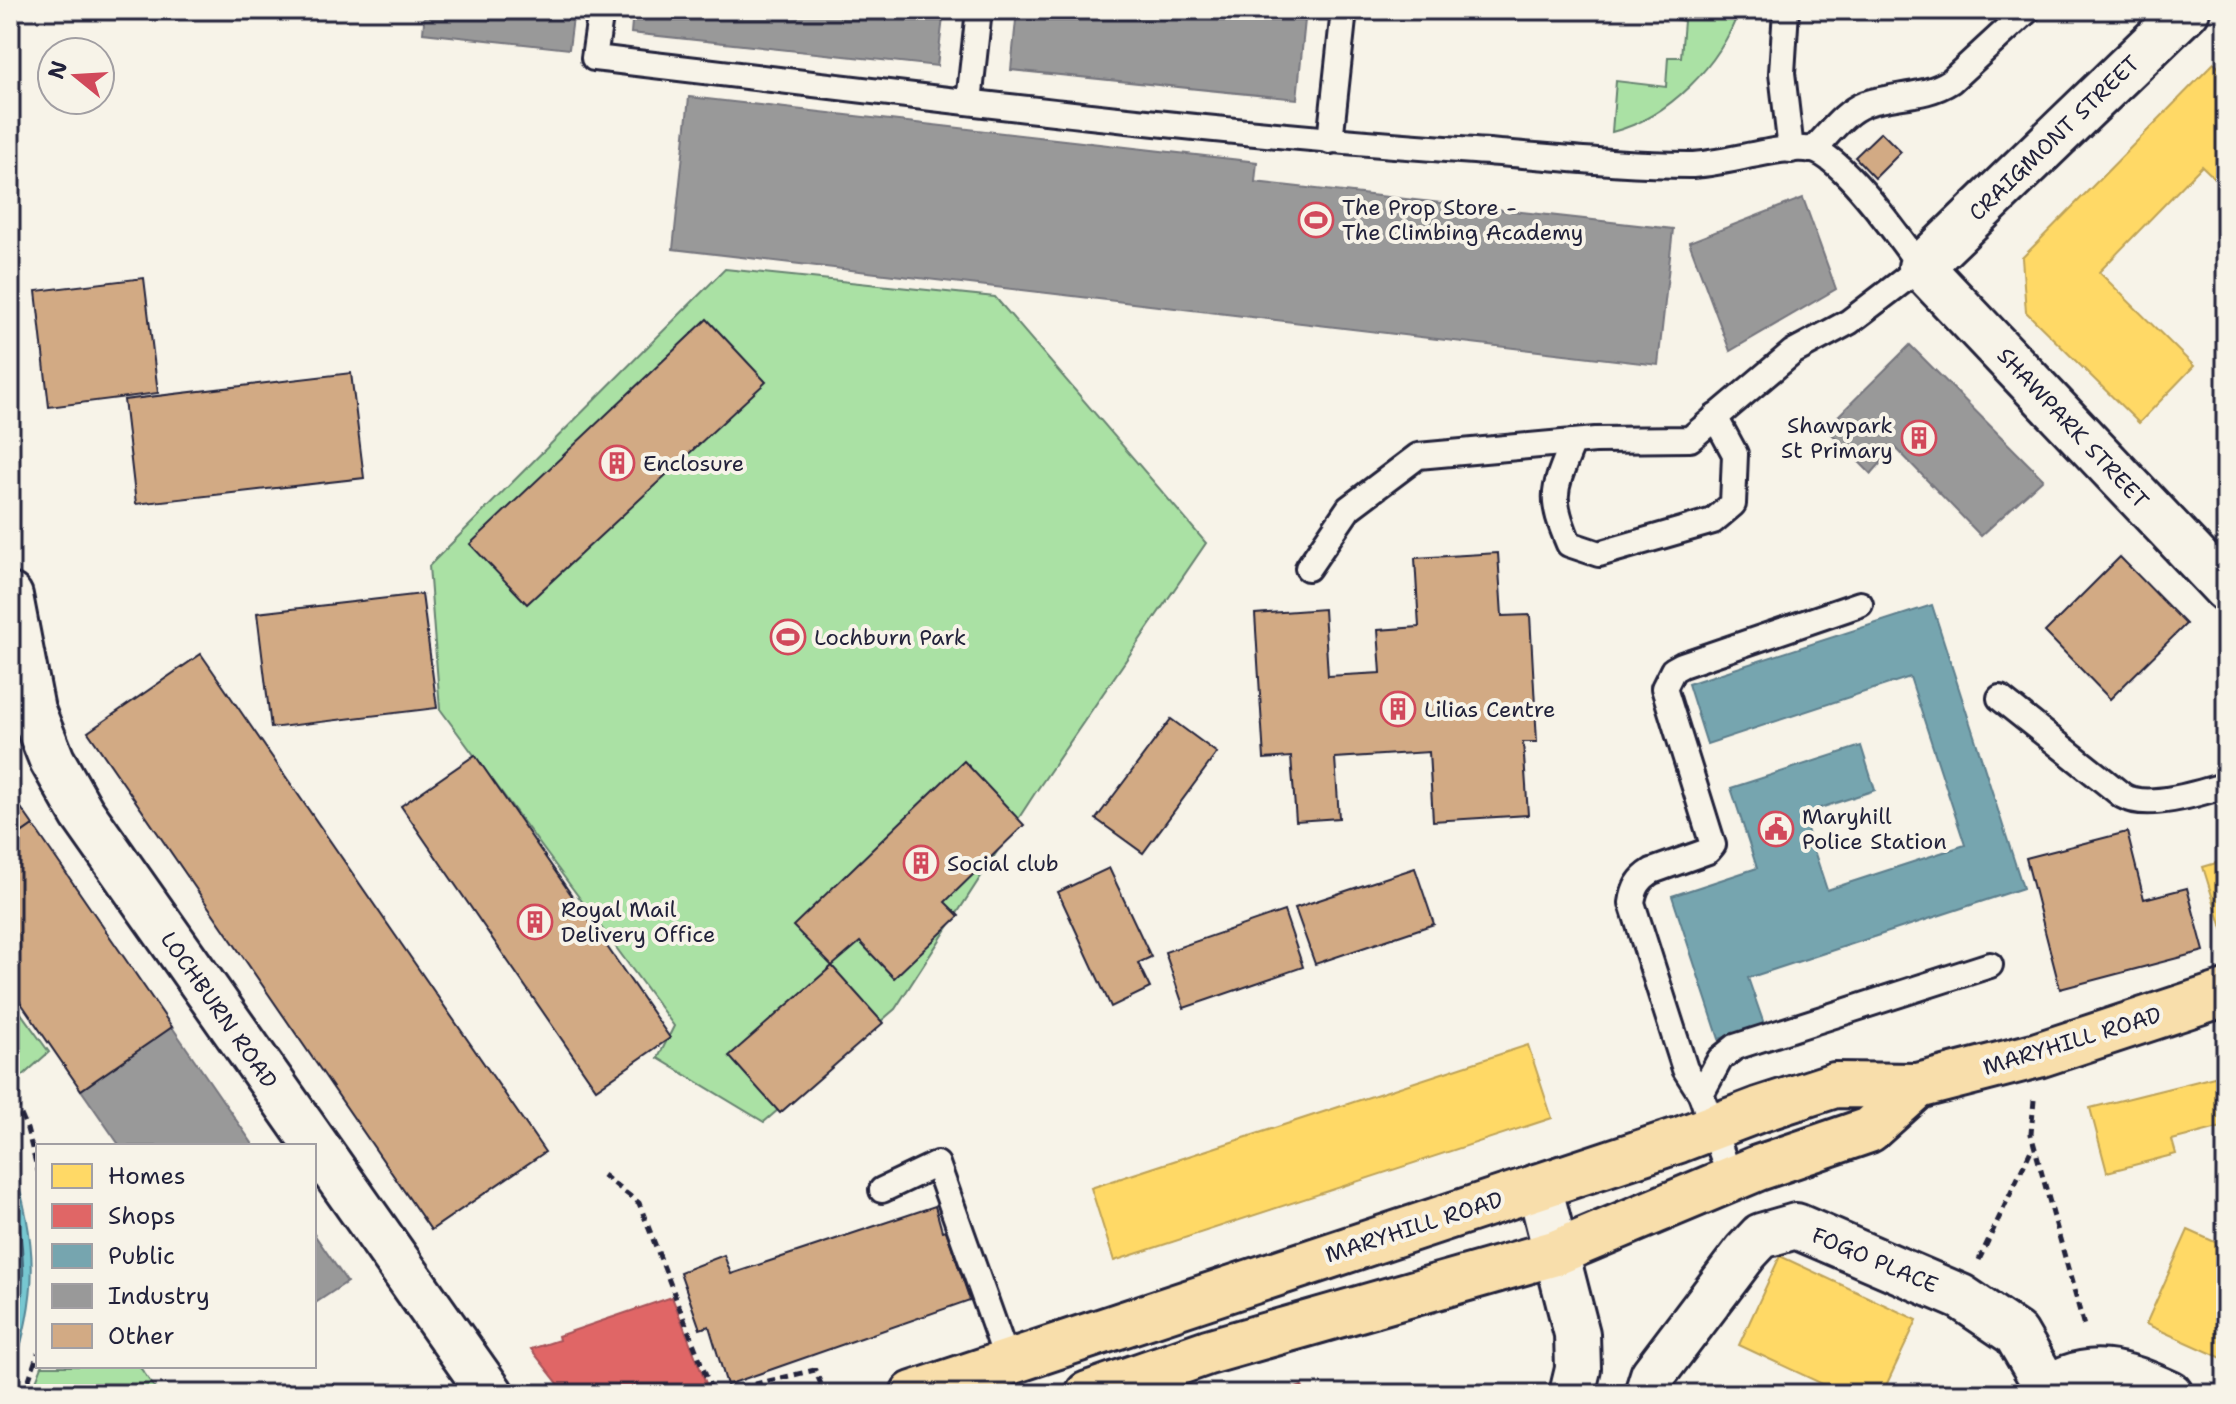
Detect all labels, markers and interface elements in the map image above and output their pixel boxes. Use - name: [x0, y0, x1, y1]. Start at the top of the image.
- north arrow: [36, 36, 116, 116]
- street label: CRAIGMONT STREET: [1962, 49, 2146, 227]
- text: N: [41, 57, 74, 83]
- place label: The Prop Store - The Climbing Academy: [1342, 193, 1583, 247]
- sports icon: The Prop Store - The Climbing Academy: [1297, 201, 1335, 239]
- street label: SHAWPARK STREET: [1991, 341, 2156, 515]
- place label: Shawpark St Primary: [1781, 411, 1893, 465]
- building icon: Shawpark St Primary: [1900, 419, 1938, 457]
- building icon: Enclosure: [598, 444, 636, 482]
- place label: Enclosure: [643, 449, 744, 478]
- sports icon: Lochburn Park: [769, 618, 807, 656]
- place label: Lochburn Park: [814, 623, 966, 652]
- building icon: Lilias Centre: [1379, 690, 1417, 728]
- place label: Lilias Centre: [1424, 695, 1556, 724]
- place label: Maryhill Police Station: [1802, 802, 1947, 856]
- public building icon: Maryhill Police Station: [1757, 810, 1795, 848]
- building icon: Social club: [902, 844, 940, 882]
- place label: Social club: [947, 849, 1059, 878]
- place label: Royal Mail Delivery Office: [561, 895, 715, 949]
- building icon: Royal Mail Delivery Office: [516, 903, 554, 941]
- street label: LOCHBURN ROAD: [154, 926, 284, 1094]
- street label: MARYHILL ROAD: [1979, 1000, 2165, 1082]
- legend: [36, 1144, 316, 1368]
- text: Homes: [108, 1160, 186, 1192]
- street label: MARYHILL ROAD: [1322, 1185, 1506, 1269]
- text: Shops: [108, 1200, 176, 1232]
- street label: FOGO PLACE: [1807, 1220, 1943, 1300]
- text: Public: [108, 1240, 175, 1272]
- text: Industry: [108, 1280, 210, 1312]
- text: Other: [108, 1320, 175, 1352]

